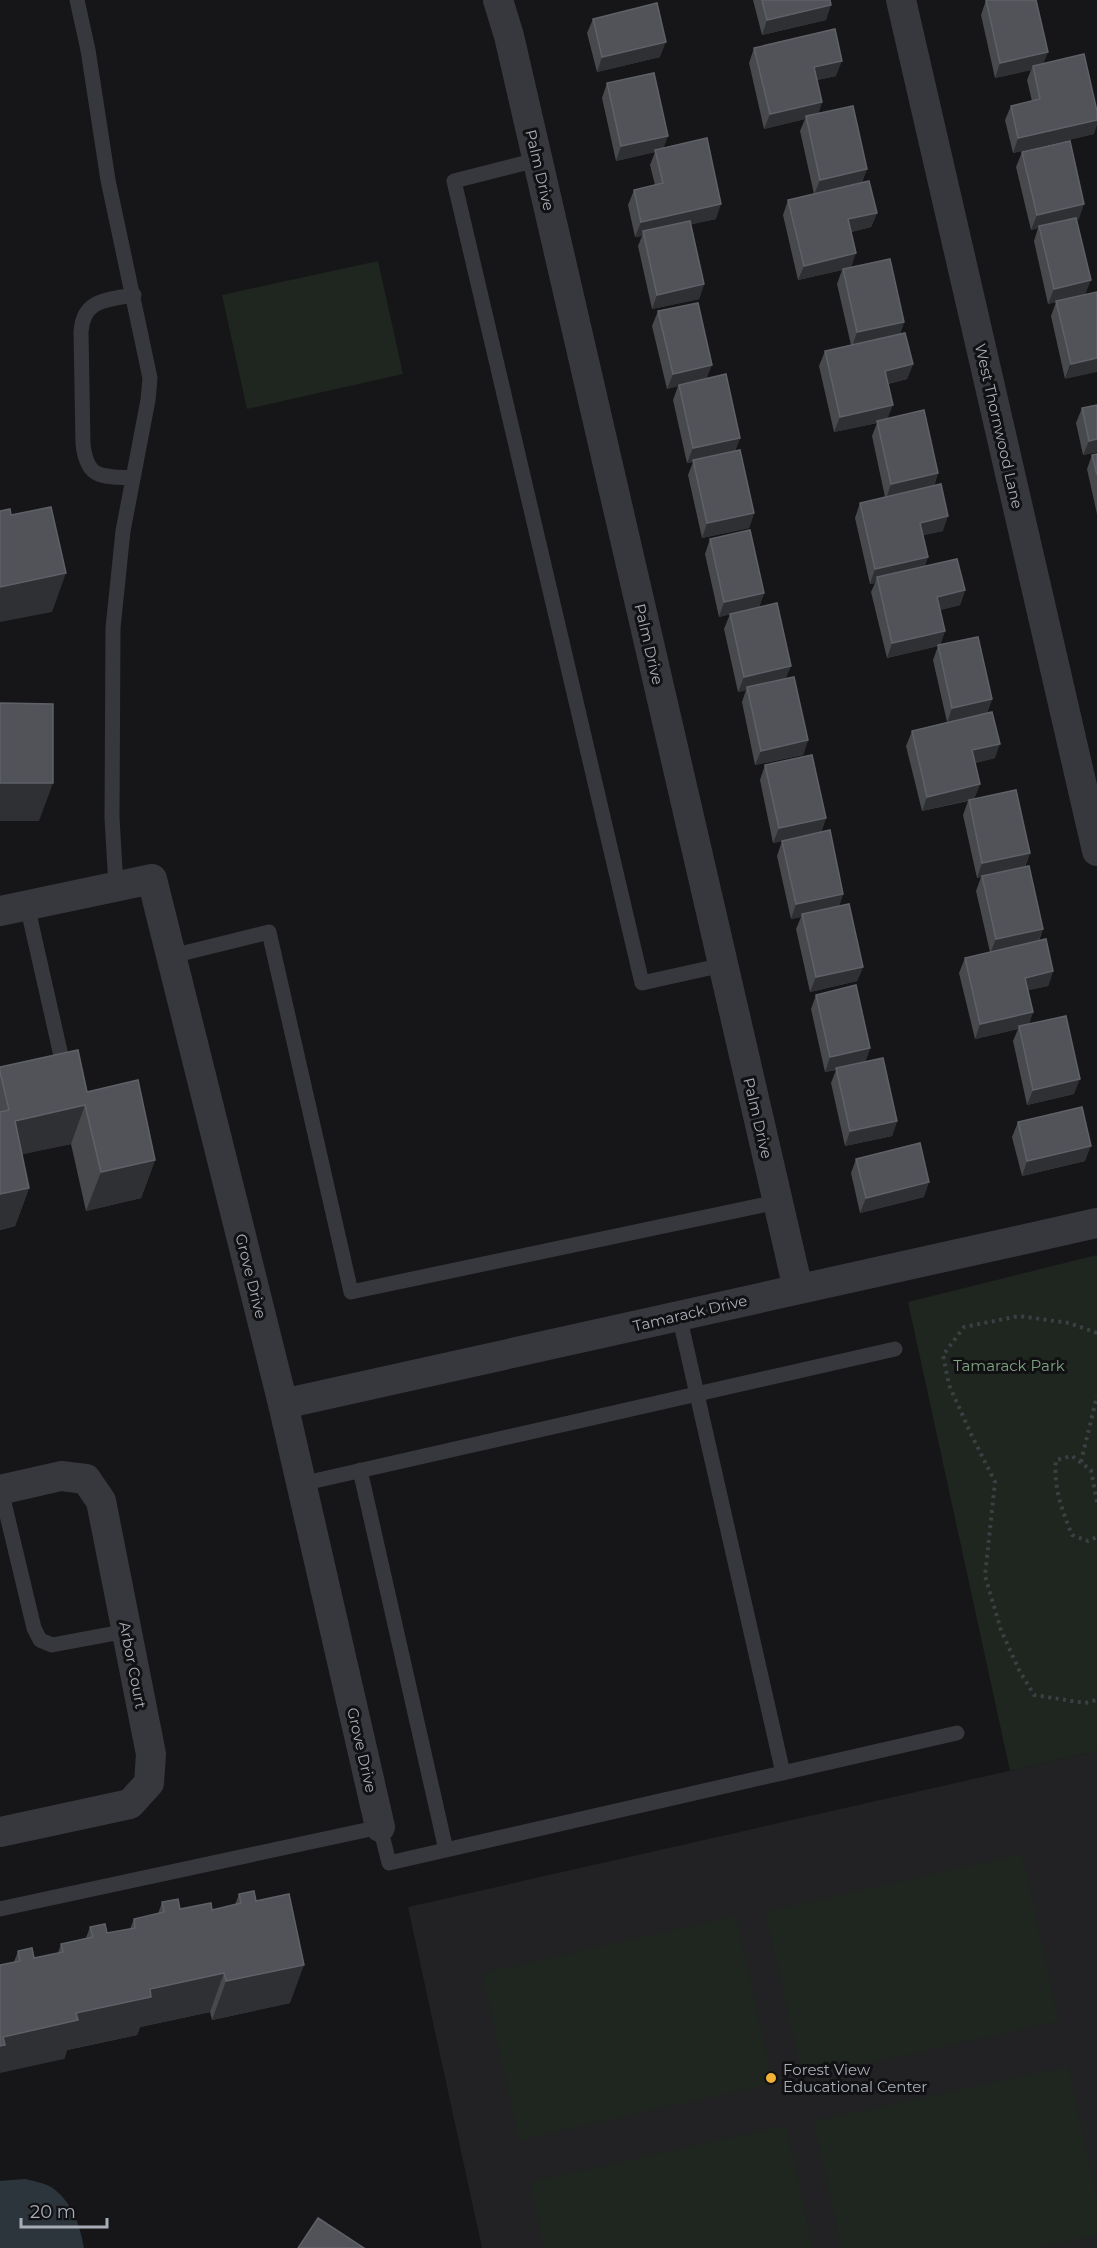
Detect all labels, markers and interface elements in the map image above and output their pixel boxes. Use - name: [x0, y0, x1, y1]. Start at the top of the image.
- street label: Palm Drive: [521, 128, 559, 212]
- street label: West Thornwood Lane: [971, 342, 1027, 510]
- street label: Palm Drive: [630, 602, 668, 686]
- street label: Palm Drive: [739, 1076, 777, 1160]
- street label: Grove Drive: [231, 1232, 271, 1320]
- street label: Tamarack Drive: [631, 1291, 749, 1335]
- park label: Tamarack Park: [953, 1356, 1065, 1375]
- street label: Arbor Court: [115, 1620, 151, 1710]
- street label: Grove Drive: [343, 1706, 381, 1794]
- place label: Forest View Educational Center: [783, 2060, 927, 2096]
- marker: Forest View Educational Center: [764, 2071, 778, 2085]
- scale bar: [21, 2191, 106, 2229]
- text: 20 m: [30, 2201, 76, 2223]

